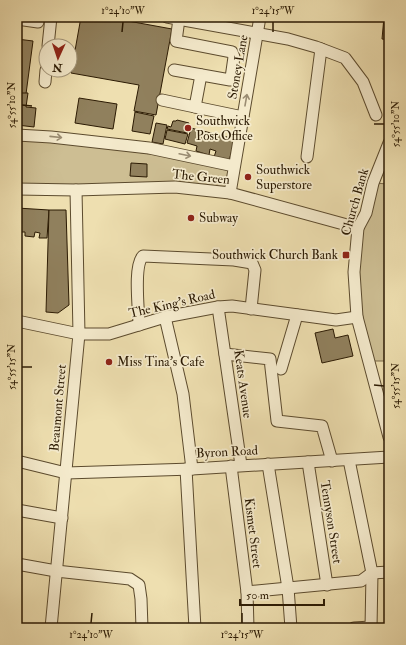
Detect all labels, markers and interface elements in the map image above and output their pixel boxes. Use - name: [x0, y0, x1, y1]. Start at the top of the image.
- text: 1°24'10"W: [101, 5, 145, 17]
- text: 1°24'15"W: [252, 5, 295, 17]
- street label: Stoney Lane: [224, 33, 253, 101]
- north arrow: [38, 38, 78, 78]
- text: N: [51, 61, 64, 74]
- text: 54°55'10"N: [6, 82, 18, 128]
- one-way arrow: [242, 94, 250, 107]
- text: 54°55'10"N: [390, 101, 402, 147]
- place label: Southwick Post Office: [196, 113, 253, 144]
- marker: Southwick Post Office: [183, 123, 193, 133]
- one-way arrow: [49, 134, 62, 141]
- one-way arrow: [178, 152, 191, 160]
- place label: Southwick Superstore: [256, 162, 312, 194]
- street label: The Green: [171, 166, 231, 188]
- street label: Church Bank: [338, 166, 372, 238]
- marker: Southwick Superstore: [243, 172, 253, 182]
- place label: Subway: [199, 210, 238, 227]
- marker: Subway: [186, 213, 196, 223]
- place label: Southwick Church Bank: [212, 247, 339, 263]
- marker: Southwick Church Bank: [341, 250, 351, 260]
- street label: The King's Road: [127, 286, 217, 322]
- text: 54°55'15"N: [6, 344, 18, 390]
- street label: Keats Avenue: [230, 349, 256, 420]
- place label: Miss Tina's Cafe: [117, 354, 205, 370]
- marker: Miss Tina's Cafe: [104, 357, 114, 367]
- text: 54°55'15"N: [390, 363, 402, 409]
- street label: Beaumont Street: [46, 364, 70, 452]
- street label: Byron Road: [196, 442, 259, 463]
- street label: Tennyson Street: [316, 479, 345, 565]
- street label: Kismet Street: [241, 497, 265, 569]
- scale bar: [240, 581, 324, 607]
- text: 50 m: [246, 588, 270, 603]
- text: 1°24'10"W: [69, 629, 113, 641]
- text: 1°24'15"W: [221, 629, 264, 641]

